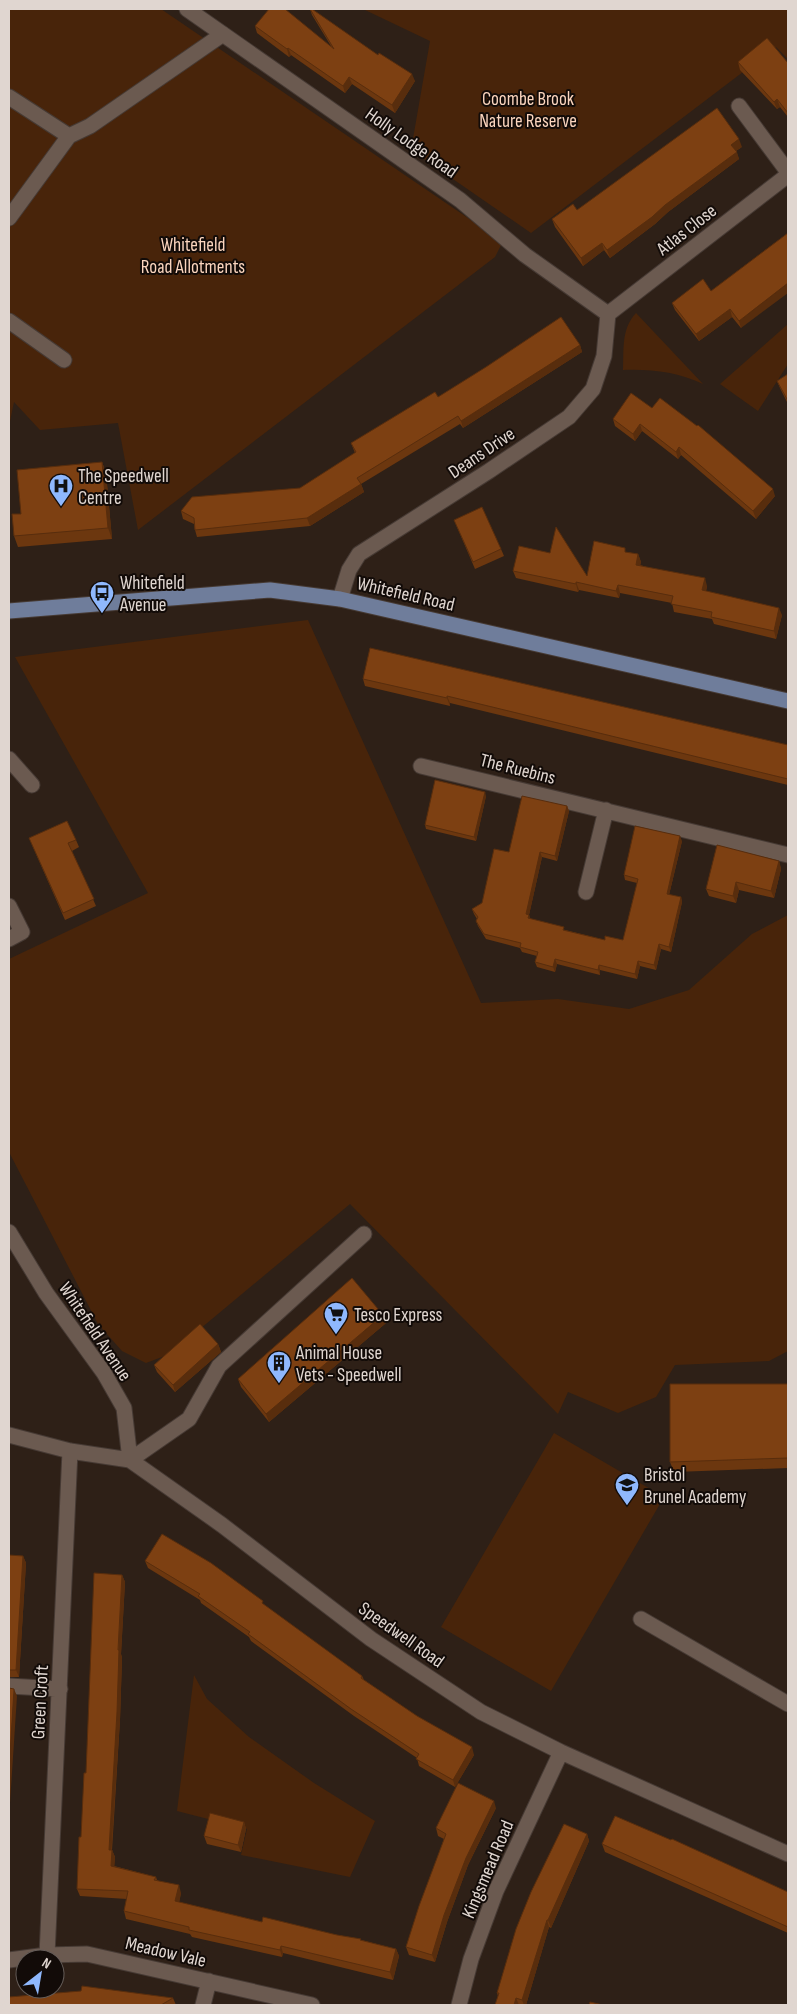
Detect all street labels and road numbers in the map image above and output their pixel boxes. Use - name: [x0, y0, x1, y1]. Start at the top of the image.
- street label: Holly Lodge Road: [361, 103, 462, 183]
- street label: Atlas Close: [652, 200, 721, 261]
- street label: Deans Drive: [444, 423, 520, 484]
- street label: Whitefield Road: [355, 572, 457, 617]
- street label: The Ruebins: [477, 749, 558, 790]
- street label: Whitefield Avenue: [53, 1278, 136, 1386]
- street label: Speedwell Road: [354, 1597, 448, 1673]
- street label: Green Croft: [27, 1664, 54, 1740]
- street label: Kingsmead Road: [457, 1817, 519, 1922]
- street label: Meadow Vale: [123, 1932, 208, 1973]

